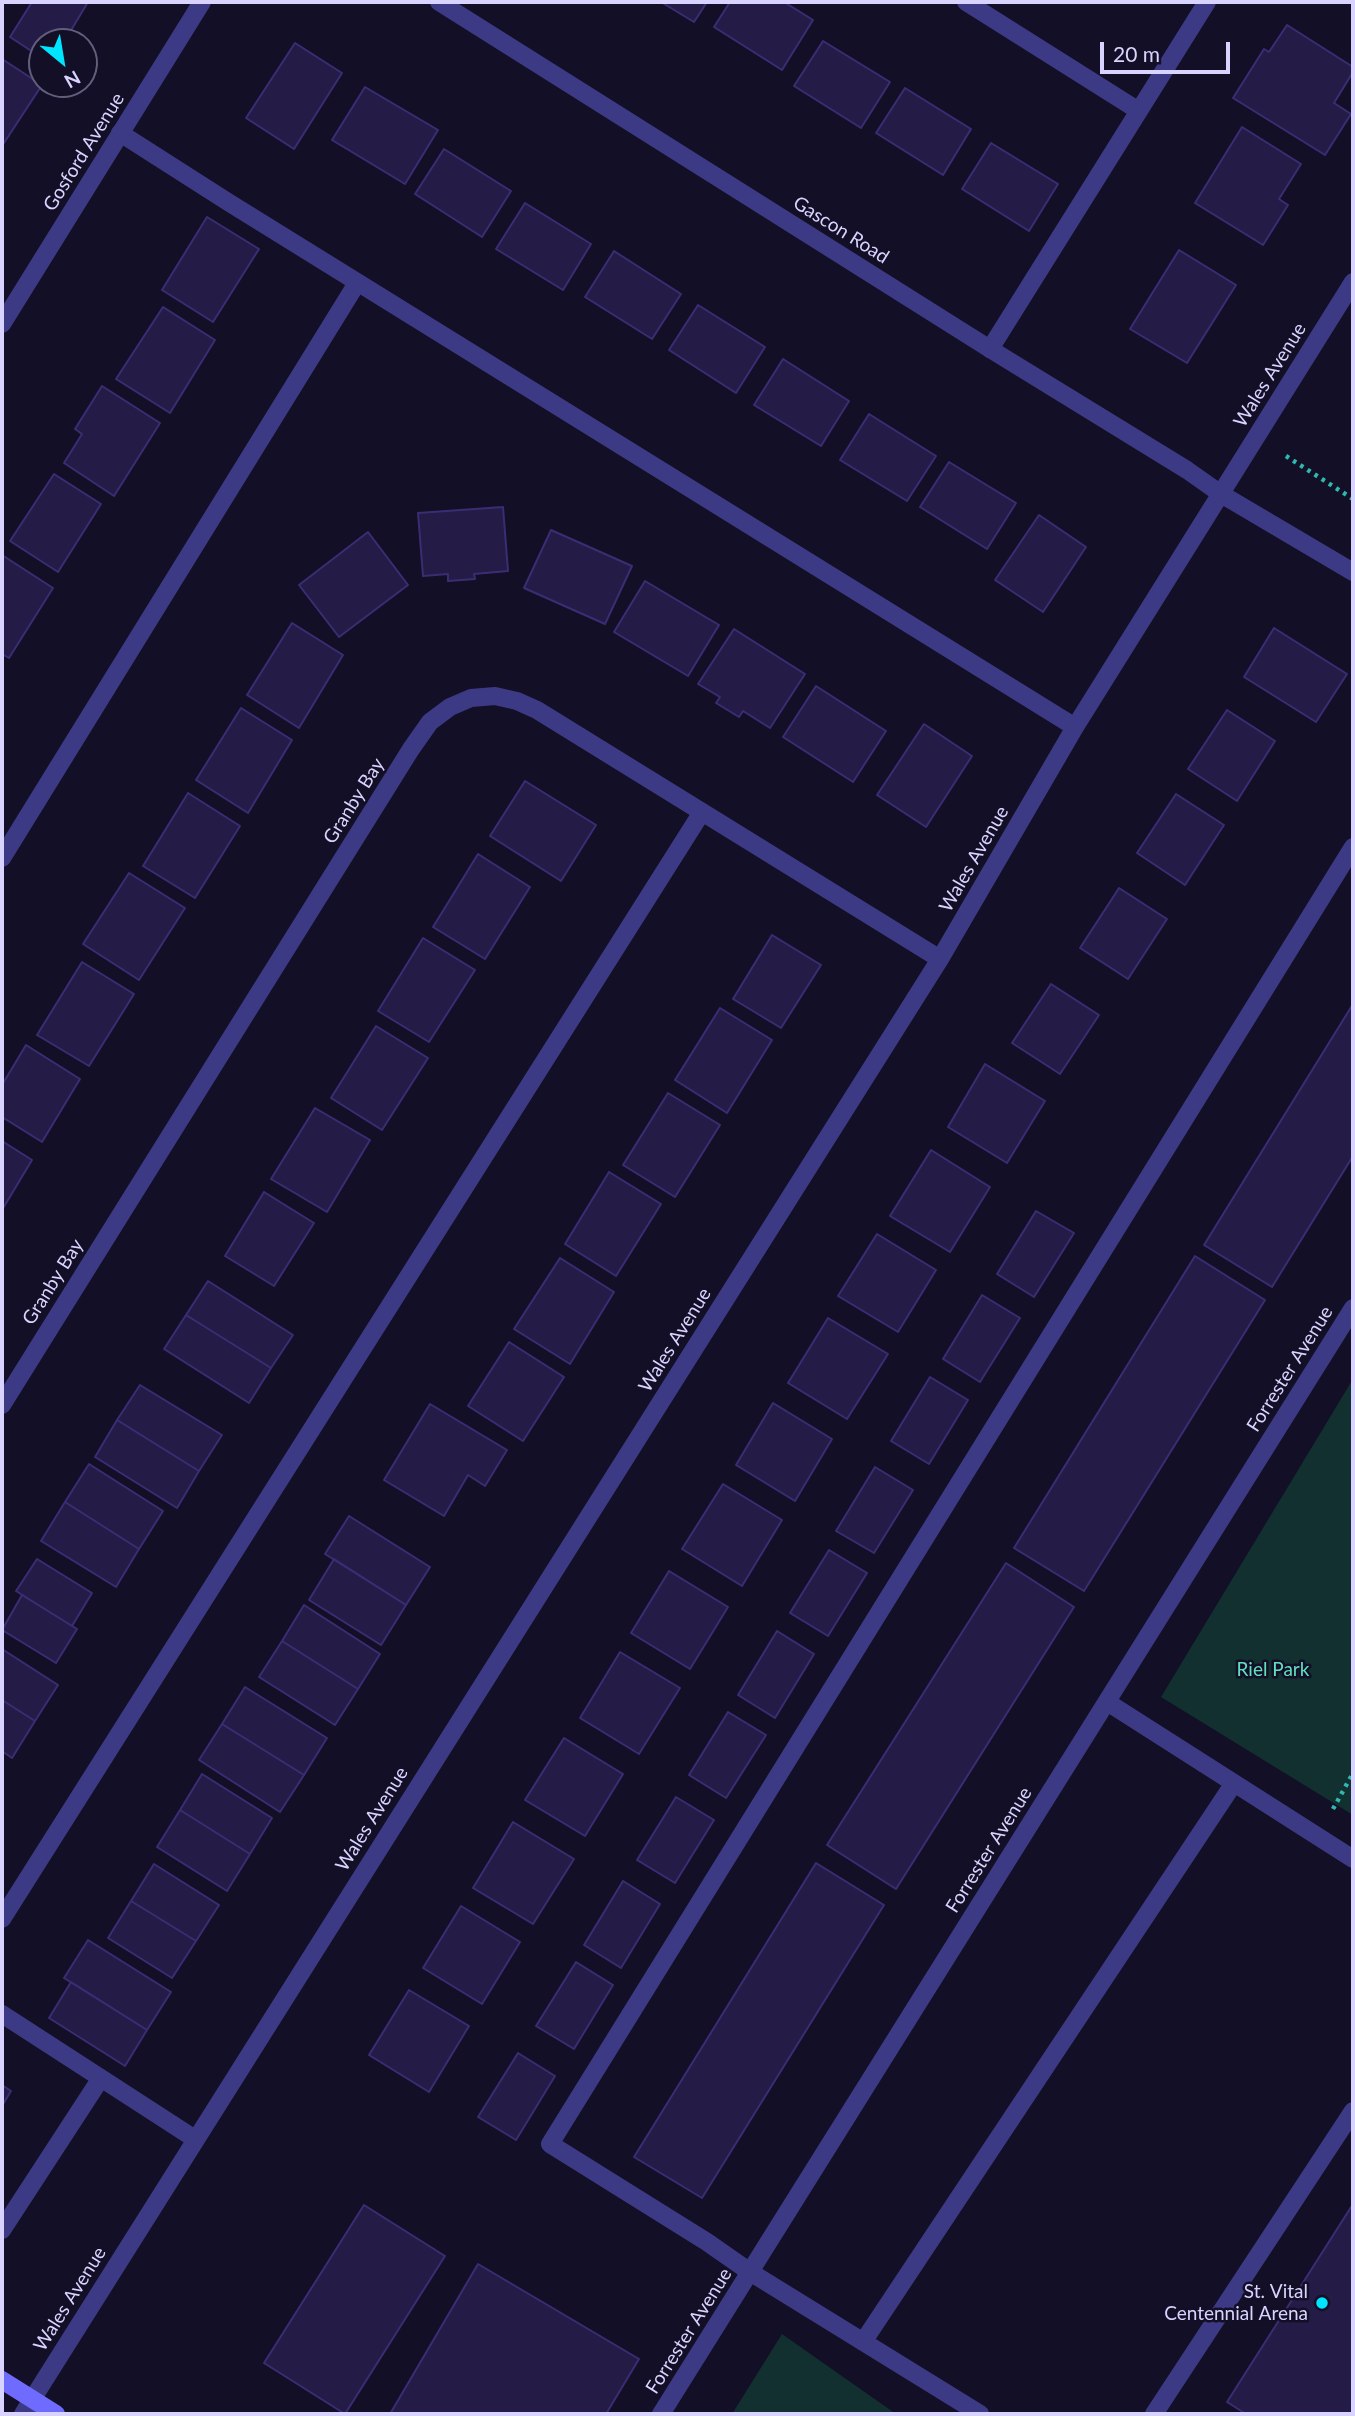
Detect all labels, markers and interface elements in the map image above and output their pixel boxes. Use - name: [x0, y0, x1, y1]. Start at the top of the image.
- north arrow: [28, 28, 98, 98]
- scale bar: [1103, 28, 1232, 72]
- text: 20 m: [1113, 41, 1160, 66]
- text: N: [61, 66, 85, 94]
- street label: Gosford Avenue: [39, 89, 129, 215]
- street label: Gascon Road: [789, 192, 893, 268]
- street label: Wales Avenue: [1229, 319, 1311, 431]
- street label: Granby Bay: [319, 754, 389, 848]
- street label: Wales Avenue: [934, 802, 1014, 916]
- street label: Granby Bay: [18, 1235, 88, 1329]
- street label: Wales Avenue: [634, 1284, 716, 1396]
- street label: Forrester Avenue: [1242, 1302, 1338, 1436]
- park label: Riel Park: [1237, 1659, 1309, 1681]
- street label: Wales Avenue: [331, 1763, 413, 1875]
- street label: Forrester Avenue: [941, 1783, 1037, 1917]
- street label: Wales Avenue: [29, 2243, 111, 2355]
- street label: Forrester Avenue: [641, 2264, 737, 2398]
- place label: St. Vital Centennial Arena: [1164, 2281, 1308, 2325]
- marker: St. Vital Centennial Arena: [1314, 2295, 1330, 2311]

